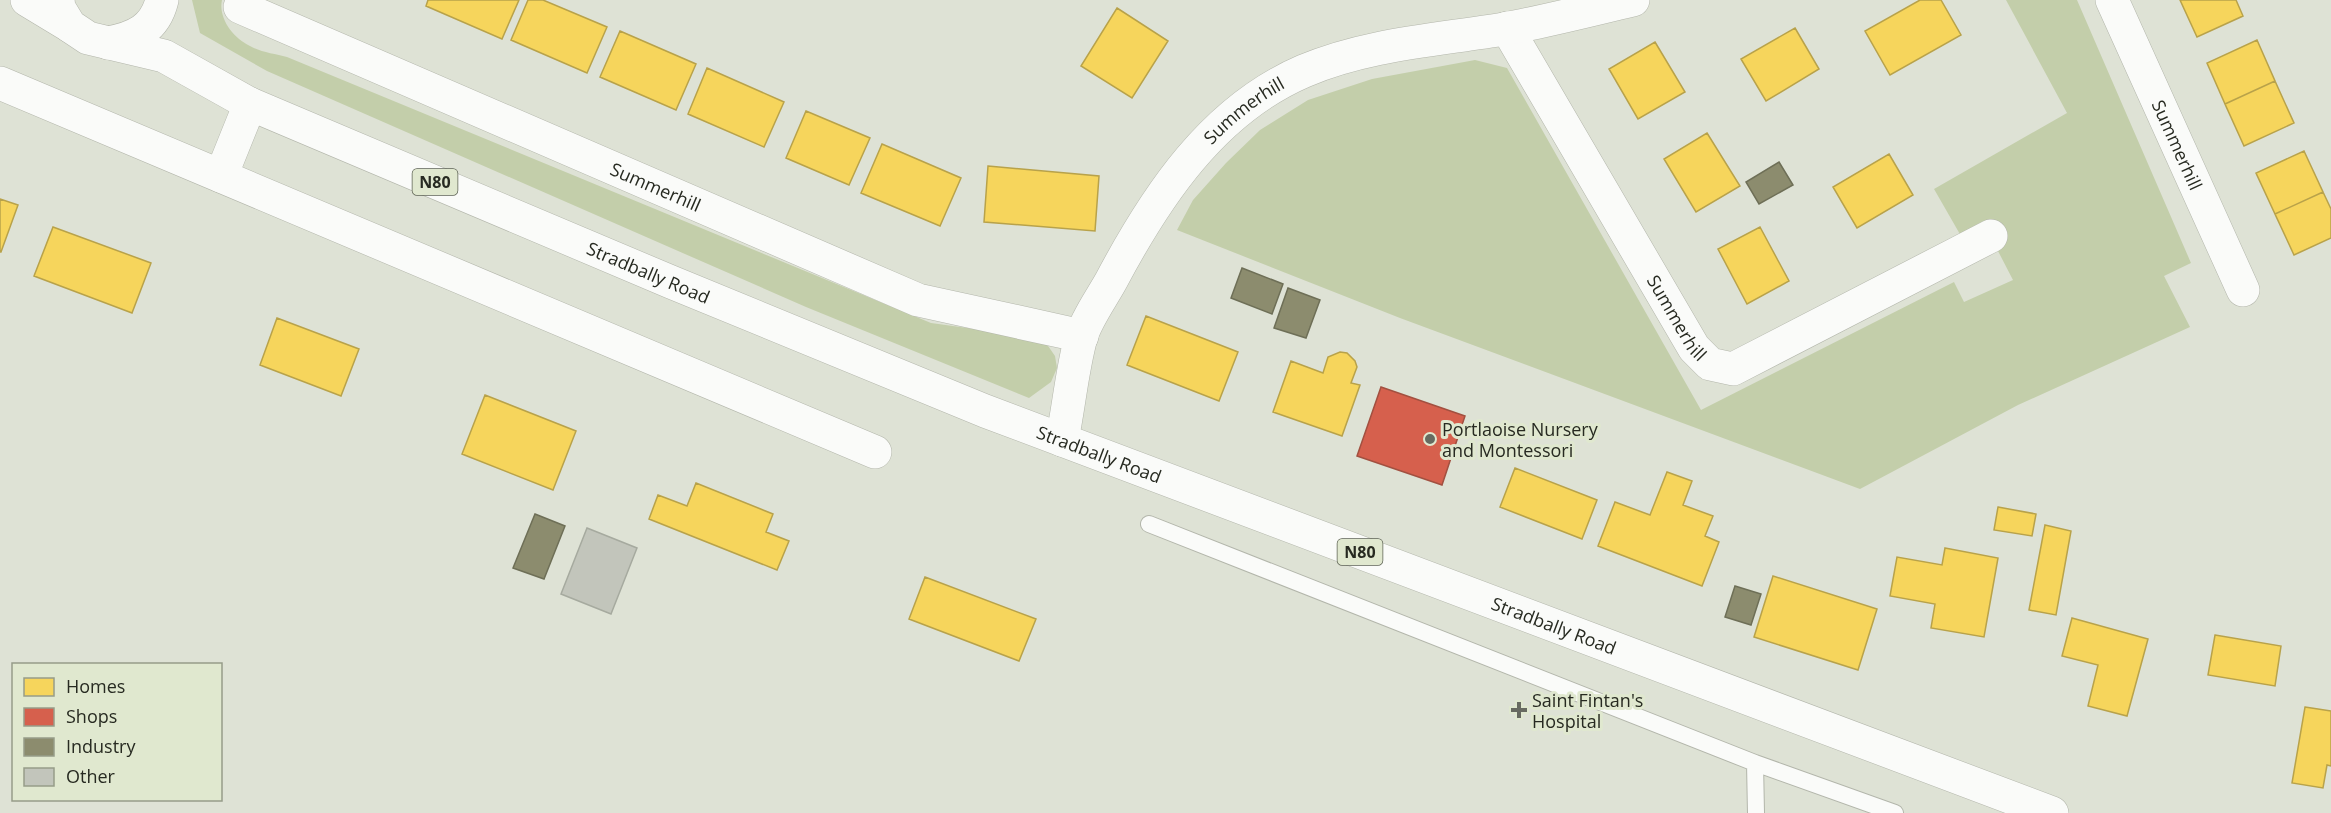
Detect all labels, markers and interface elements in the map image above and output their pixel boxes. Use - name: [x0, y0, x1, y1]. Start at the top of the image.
- street label: Summerhill: [1198, 71, 1288, 149]
- street label: Summerhill: [2147, 96, 2208, 194]
- street label: Summerhill: [607, 157, 705, 217]
- road number: N80: [412, 169, 458, 195]
- street label: Stradbally Road: [583, 236, 714, 309]
- street label: Summerhill: [1642, 270, 1712, 366]
- place label: Portlaoise Nursery and Montessori: [1442, 417, 1599, 462]
- street label: Stradbally Road: [1033, 420, 1165, 488]
- marker: Portlaoise Nursery and Montessori: [1423, 432, 1437, 446]
- road number: N80: [1338, 539, 1382, 565]
- street label: Stradbally Road: [1488, 591, 1620, 660]
- legend: [12, 663, 222, 801]
- text: Homes: [66, 674, 125, 698]
- place label: Saint Fintan's Hospital: [1532, 688, 1643, 733]
- marker: Saint Fintan's Hospital: [1510, 701, 1528, 719]
- text: Shops: [66, 704, 117, 728]
- text: Industry: [66, 734, 136, 758]
- text: Other: [66, 764, 116, 788]

